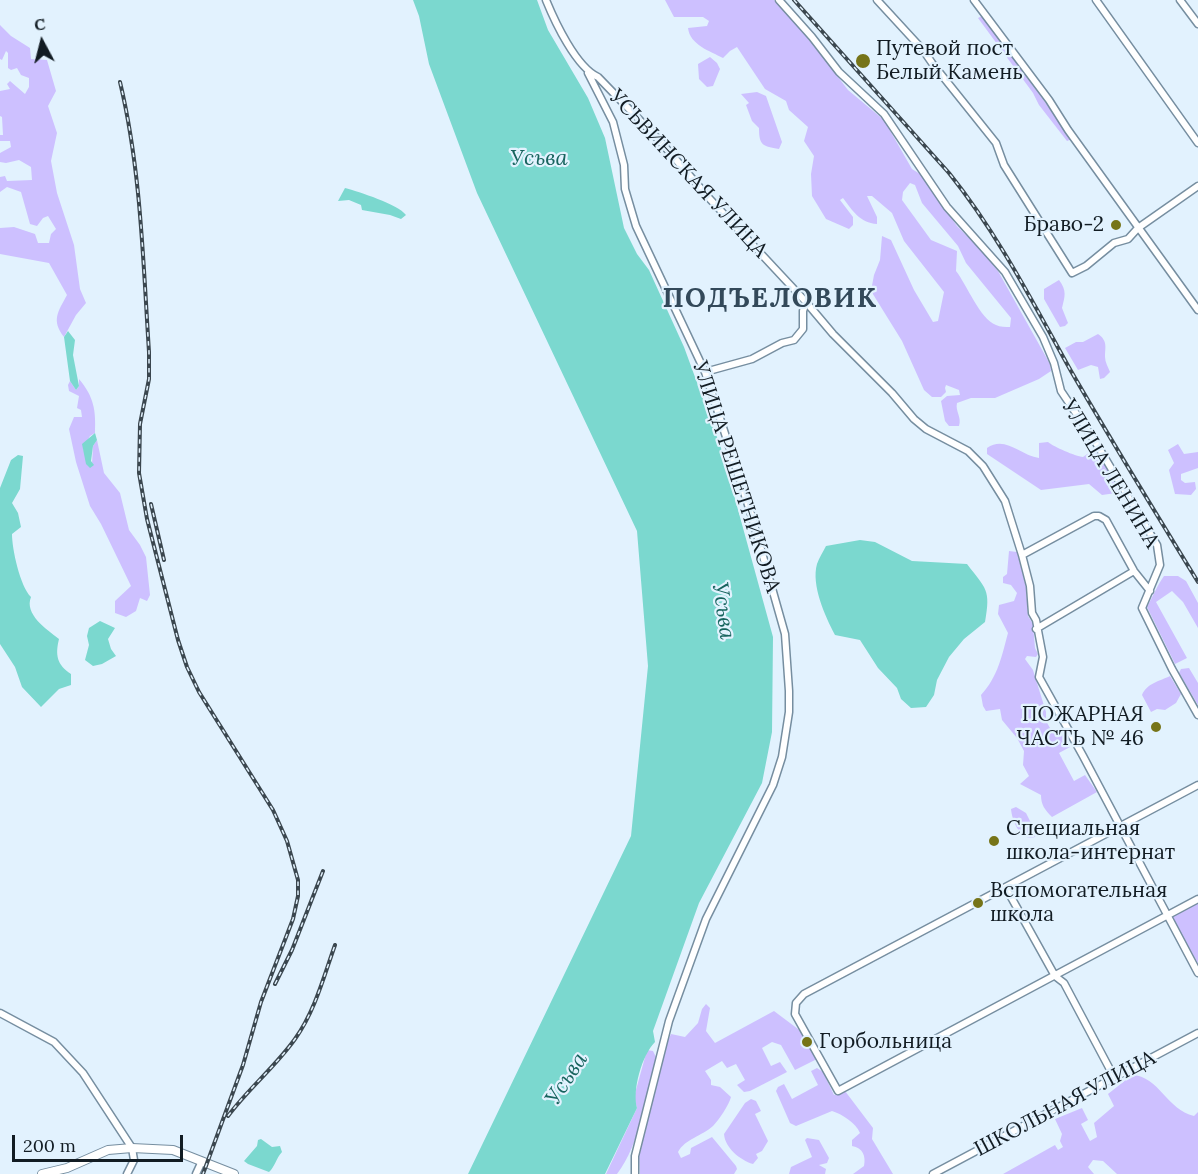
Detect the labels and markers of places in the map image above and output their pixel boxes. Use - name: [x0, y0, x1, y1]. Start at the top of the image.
- place label: Путевой пост Белый Камень: [876, 36, 1023, 86]
- marker: Путевой пост Белый Камень: [854, 52, 872, 70]
- place label: Браво-2: [1023, 212, 1104, 238]
- marker: Браво-2: [1109, 218, 1123, 232]
- place label: ПОЖАРНАЯ ЧАСТЬ № 46: [1016, 702, 1144, 752]
- marker: ПОЖАРНАЯ ЧАСТЬ № 46: [1149, 720, 1163, 734]
- place label: Специальная школа-интернат: [1006, 816, 1175, 866]
- marker: Специальная школа-интернат: [987, 834, 1001, 848]
- place label: Вспомогательная школа: [990, 878, 1167, 928]
- marker: Вспомогательная школа: [971, 896, 985, 910]
- place label: Горбольница: [819, 1029, 952, 1055]
- marker: Горбольница: [800, 1035, 814, 1049]

